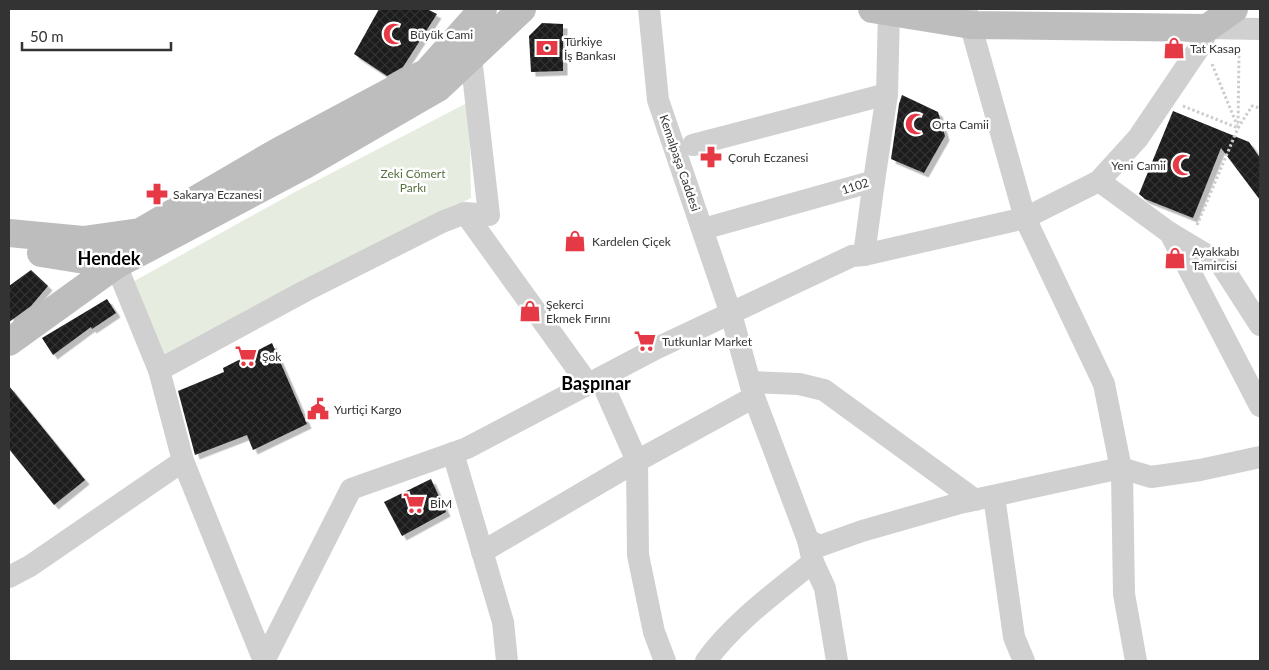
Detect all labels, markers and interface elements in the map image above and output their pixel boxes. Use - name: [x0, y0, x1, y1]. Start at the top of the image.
- scale bar: [22, 20, 171, 52]
- mosque icon: Büyük Cami: [381, 21, 407, 47]
- text: 50 m: [30, 27, 64, 45]
- place label: Büyük Cami: [410, 27, 473, 42]
- place label: Türkiye İş Bankası: [564, 34, 616, 63]
- bank icon: Türkiye İş Bankası: [534, 35, 560, 61]
- shop icon: Tat Kasap: [1161, 35, 1187, 61]
- place label: Tat Kasap: [1190, 41, 1241, 56]
- mosque icon: Orta Camii: [903, 111, 929, 137]
- street label: Kemalpaşa Caddesi: [656, 113, 704, 213]
- place label: Orta Camii: [932, 117, 989, 132]
- pharmacy icon: Çoruh Eczanesi: [698, 144, 724, 170]
- place label: Çoruh Eczanesi: [728, 150, 809, 165]
- mosque icon: Yeni Camii: [1170, 152, 1196, 178]
- place label: Yeni Camii: [1111, 158, 1166, 173]
- park label: Zeki Cömert Parkı: [381, 166, 446, 195]
- street label: 1102: [839, 175, 871, 197]
- pharmacy icon: Sakarya Eczanesi: [144, 181, 170, 207]
- place label: Sakarya Eczanesi: [173, 187, 262, 202]
- shop icon: Kardelen Çiçek: [562, 228, 588, 254]
- place label: Kardelen Çiçek: [592, 234, 672, 249]
- place label: Ayakkabı Tamircisi: [1192, 244, 1239, 273]
- shop icon: Ayakkabı Tamircisi: [1162, 245, 1188, 271]
- district label: Hendek: [78, 247, 141, 269]
- place label: Şekerci Ekmek Fırını: [546, 297, 610, 326]
- shop icon: Şekerci Ekmek Fırını: [517, 298, 543, 324]
- supermarket icon: Tutkunlar Market: [632, 328, 658, 354]
- place label: Tutkunlar Market: [662, 334, 753, 349]
- supermarket icon: Şok: [233, 343, 259, 369]
- place label: Şok: [262, 349, 282, 364]
- district label: Başpınar: [561, 372, 631, 394]
- public building icon: Yurtiçi Kargo: [305, 396, 331, 422]
- place label: Yurtiçi Kargo: [334, 402, 402, 417]
- supermarket icon: BİM: [401, 490, 427, 516]
- place label: BİM: [430, 496, 452, 511]

